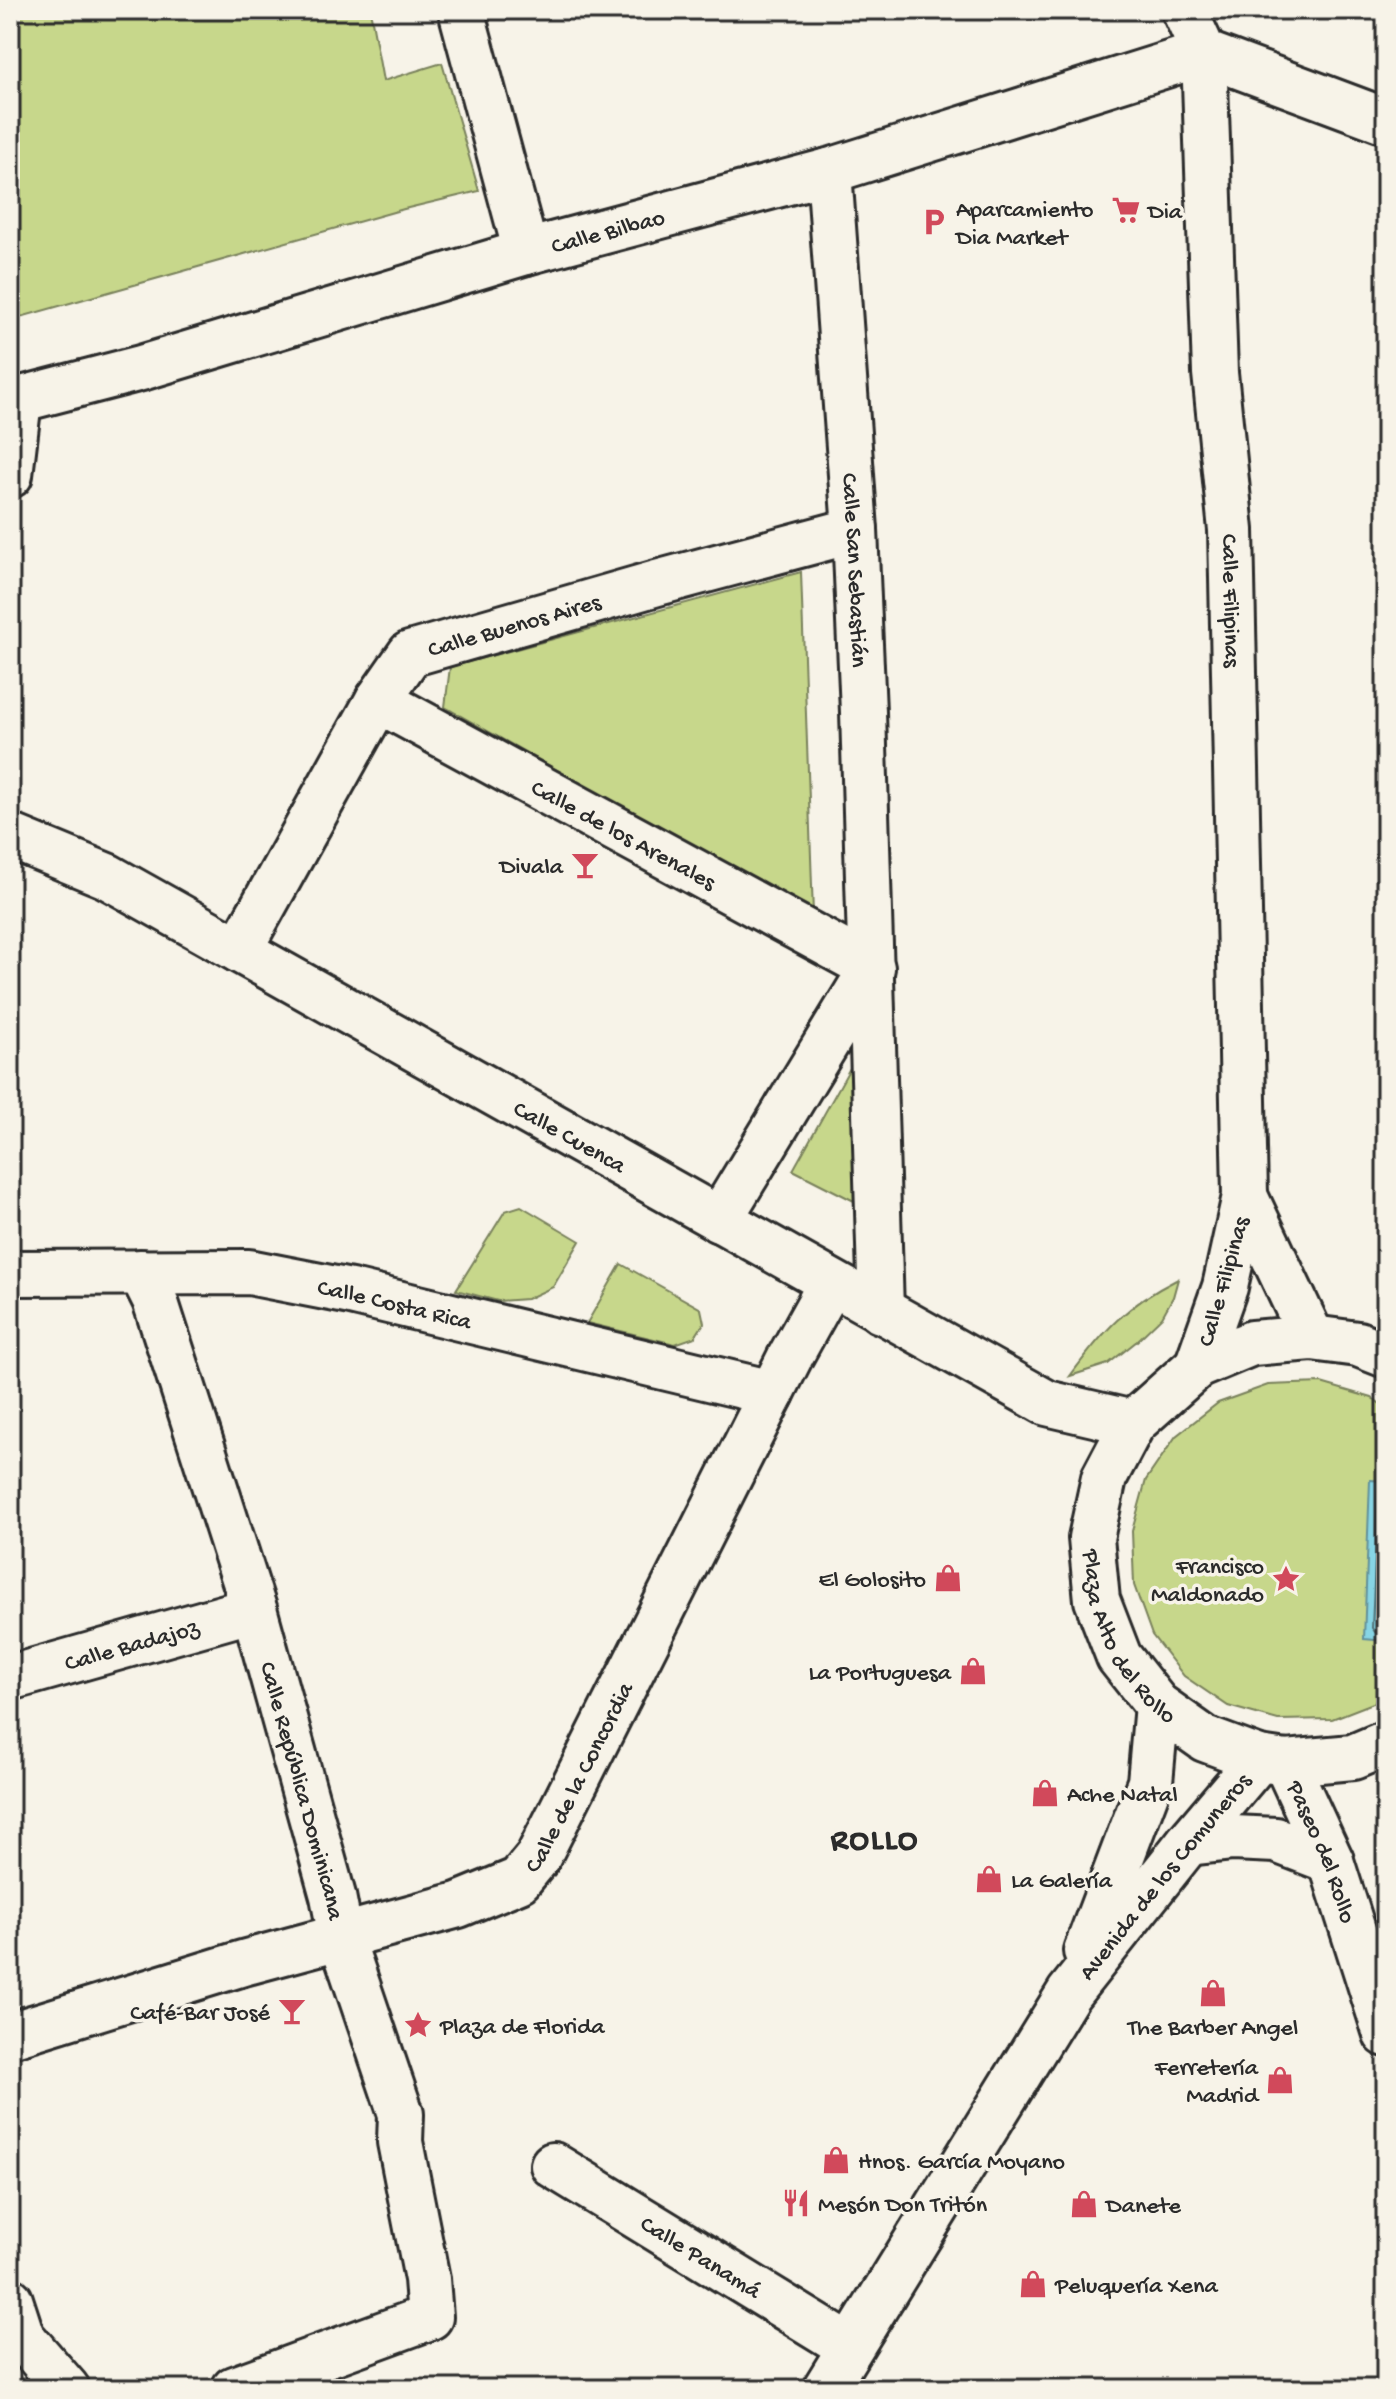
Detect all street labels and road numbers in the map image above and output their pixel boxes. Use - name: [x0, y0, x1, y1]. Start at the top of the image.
- street label: Calle Bilbao: [549, 205, 669, 263]
- street label: Calle San Sebastián: [833, 472, 872, 669]
- street label: Calle Filipinas: [1213, 534, 1245, 669]
- street label: Calle Buenos Aires: [425, 589, 606, 666]
- street label: Calle de los Arenales: [525, 775, 721, 899]
- street label: Calle Cuenca: [507, 1096, 631, 1182]
- street label: Calle Filipinas: [1193, 1213, 1258, 1350]
- street label: Calle Costa Rica: [315, 1275, 475, 1339]
- street label: Plaza Alto del Rollo: [1074, 1547, 1181, 1732]
- street label: Calle Badajoz: [62, 1614, 204, 1680]
- street label: Calle República Dominicana: [251, 1659, 348, 1924]
- street label: Calle de la Concordia: [520, 1678, 642, 1880]
- street label: Avenida de los Comuneros: [1074, 1767, 1260, 1987]
- street label: Paseo del Rollo: [1278, 1776, 1361, 1927]
- street label: Calle Panamá: [634, 2211, 766, 2307]

